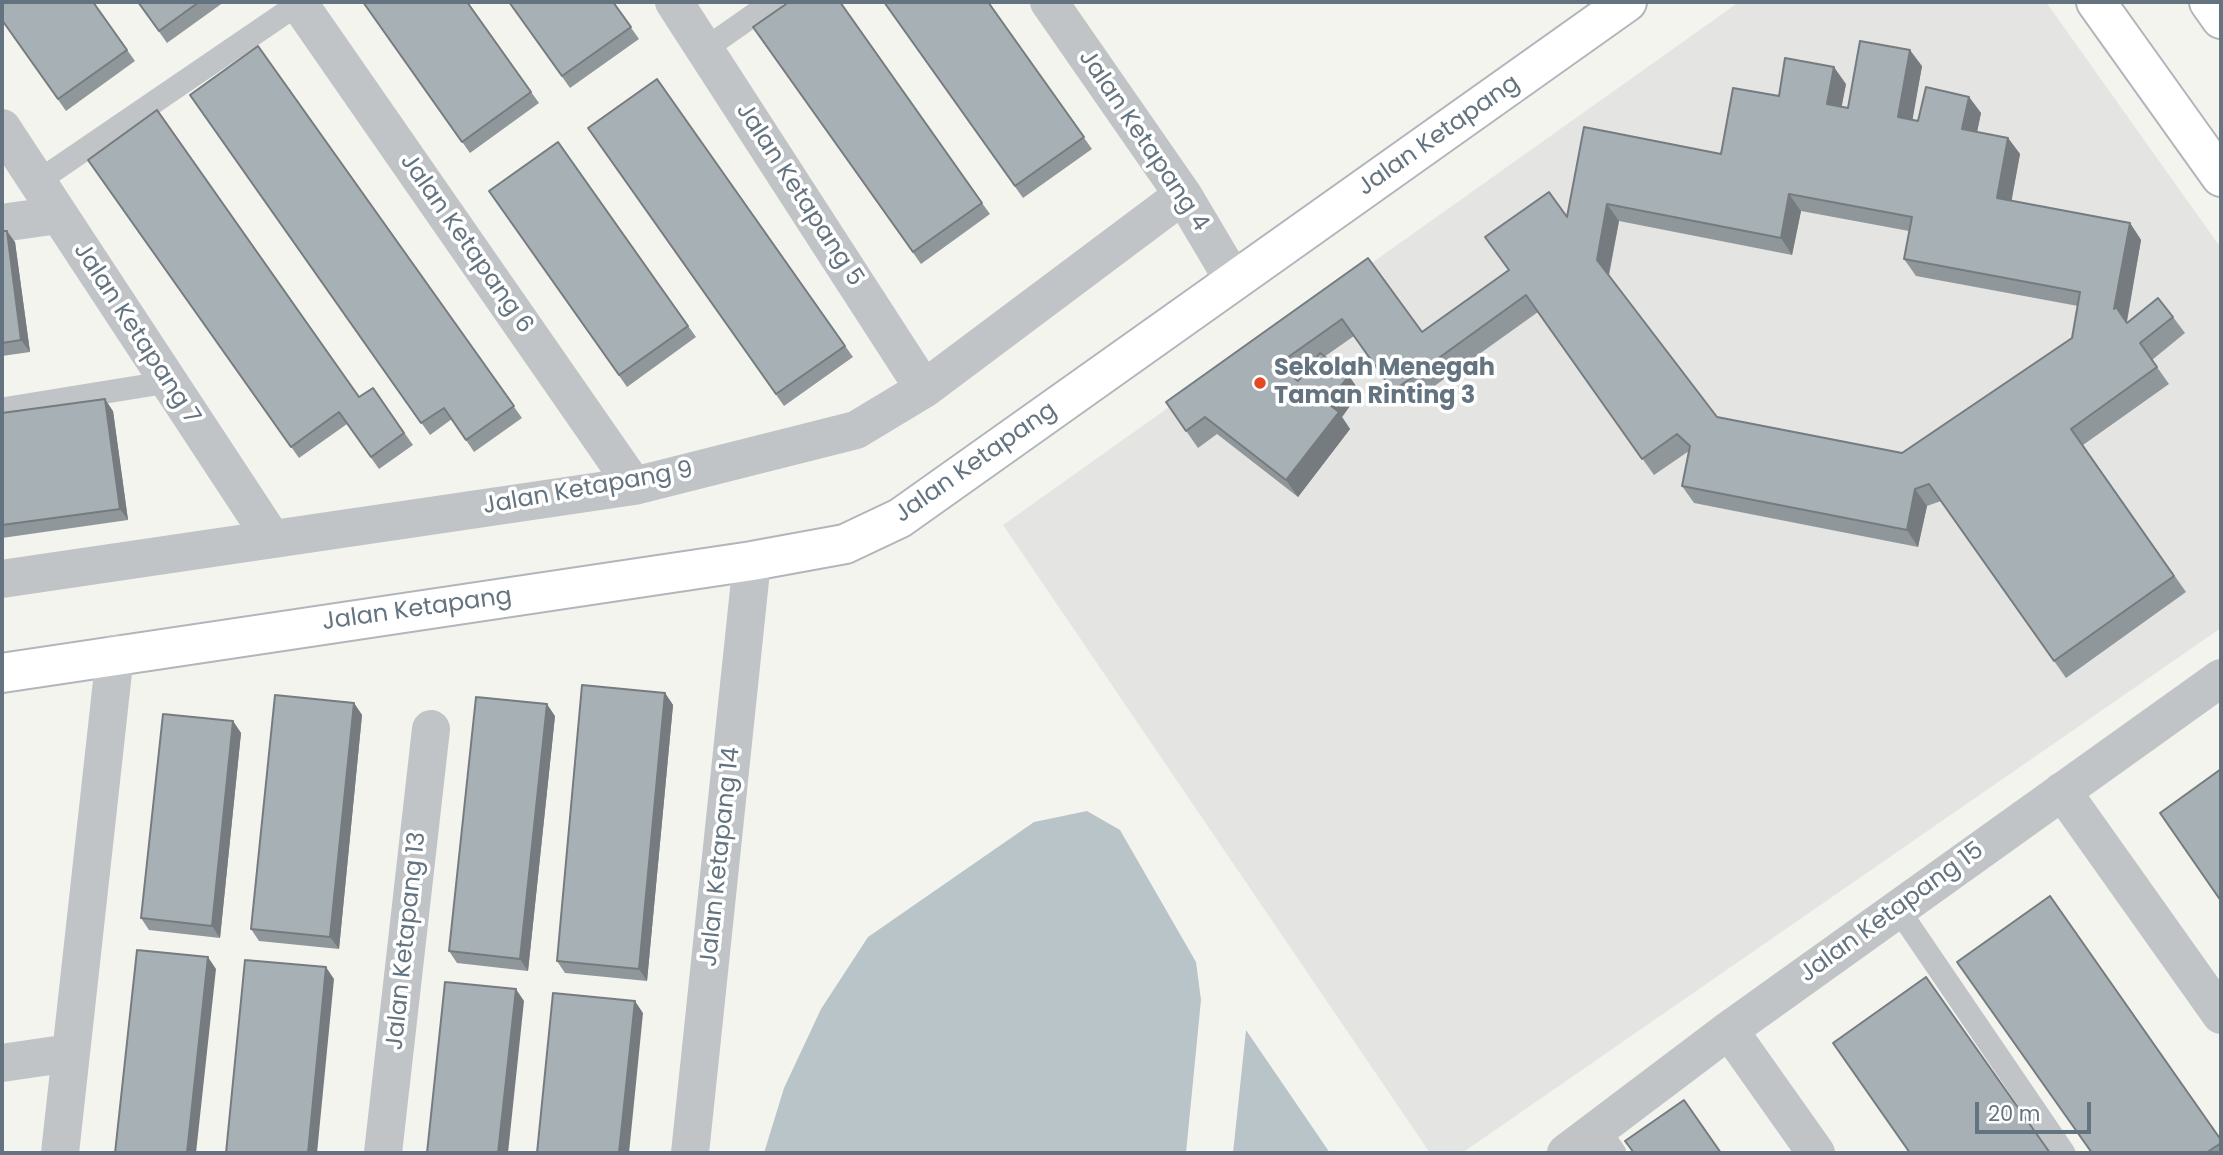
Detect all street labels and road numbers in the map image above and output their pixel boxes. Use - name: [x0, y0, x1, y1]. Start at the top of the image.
- street label: Jalan Ketapang 4: [1072, 45, 1214, 237]
- street label: Jalan Ketapang: [1352, 69, 1526, 203]
- street label: Jalan Ketapang 5: [729, 98, 869, 292]
- street label: Jalan Ketapang 6: [393, 149, 539, 339]
- street label: Jalan Ketapang 7: [67, 238, 205, 430]
- street label: Jalan Ketapang: [889, 396, 1063, 530]
- street label: Jalan Ketapang 9: [481, 456, 695, 522]
- street label: Jalan Ketapang: [320, 582, 514, 638]
- street label: Jalan Ketapang 14: [695, 746, 747, 968]
- street label: Jalan Ketapang 13: [381, 830, 433, 1052]
- street label: Jalan Ketapang 15: [1794, 837, 1990, 989]

